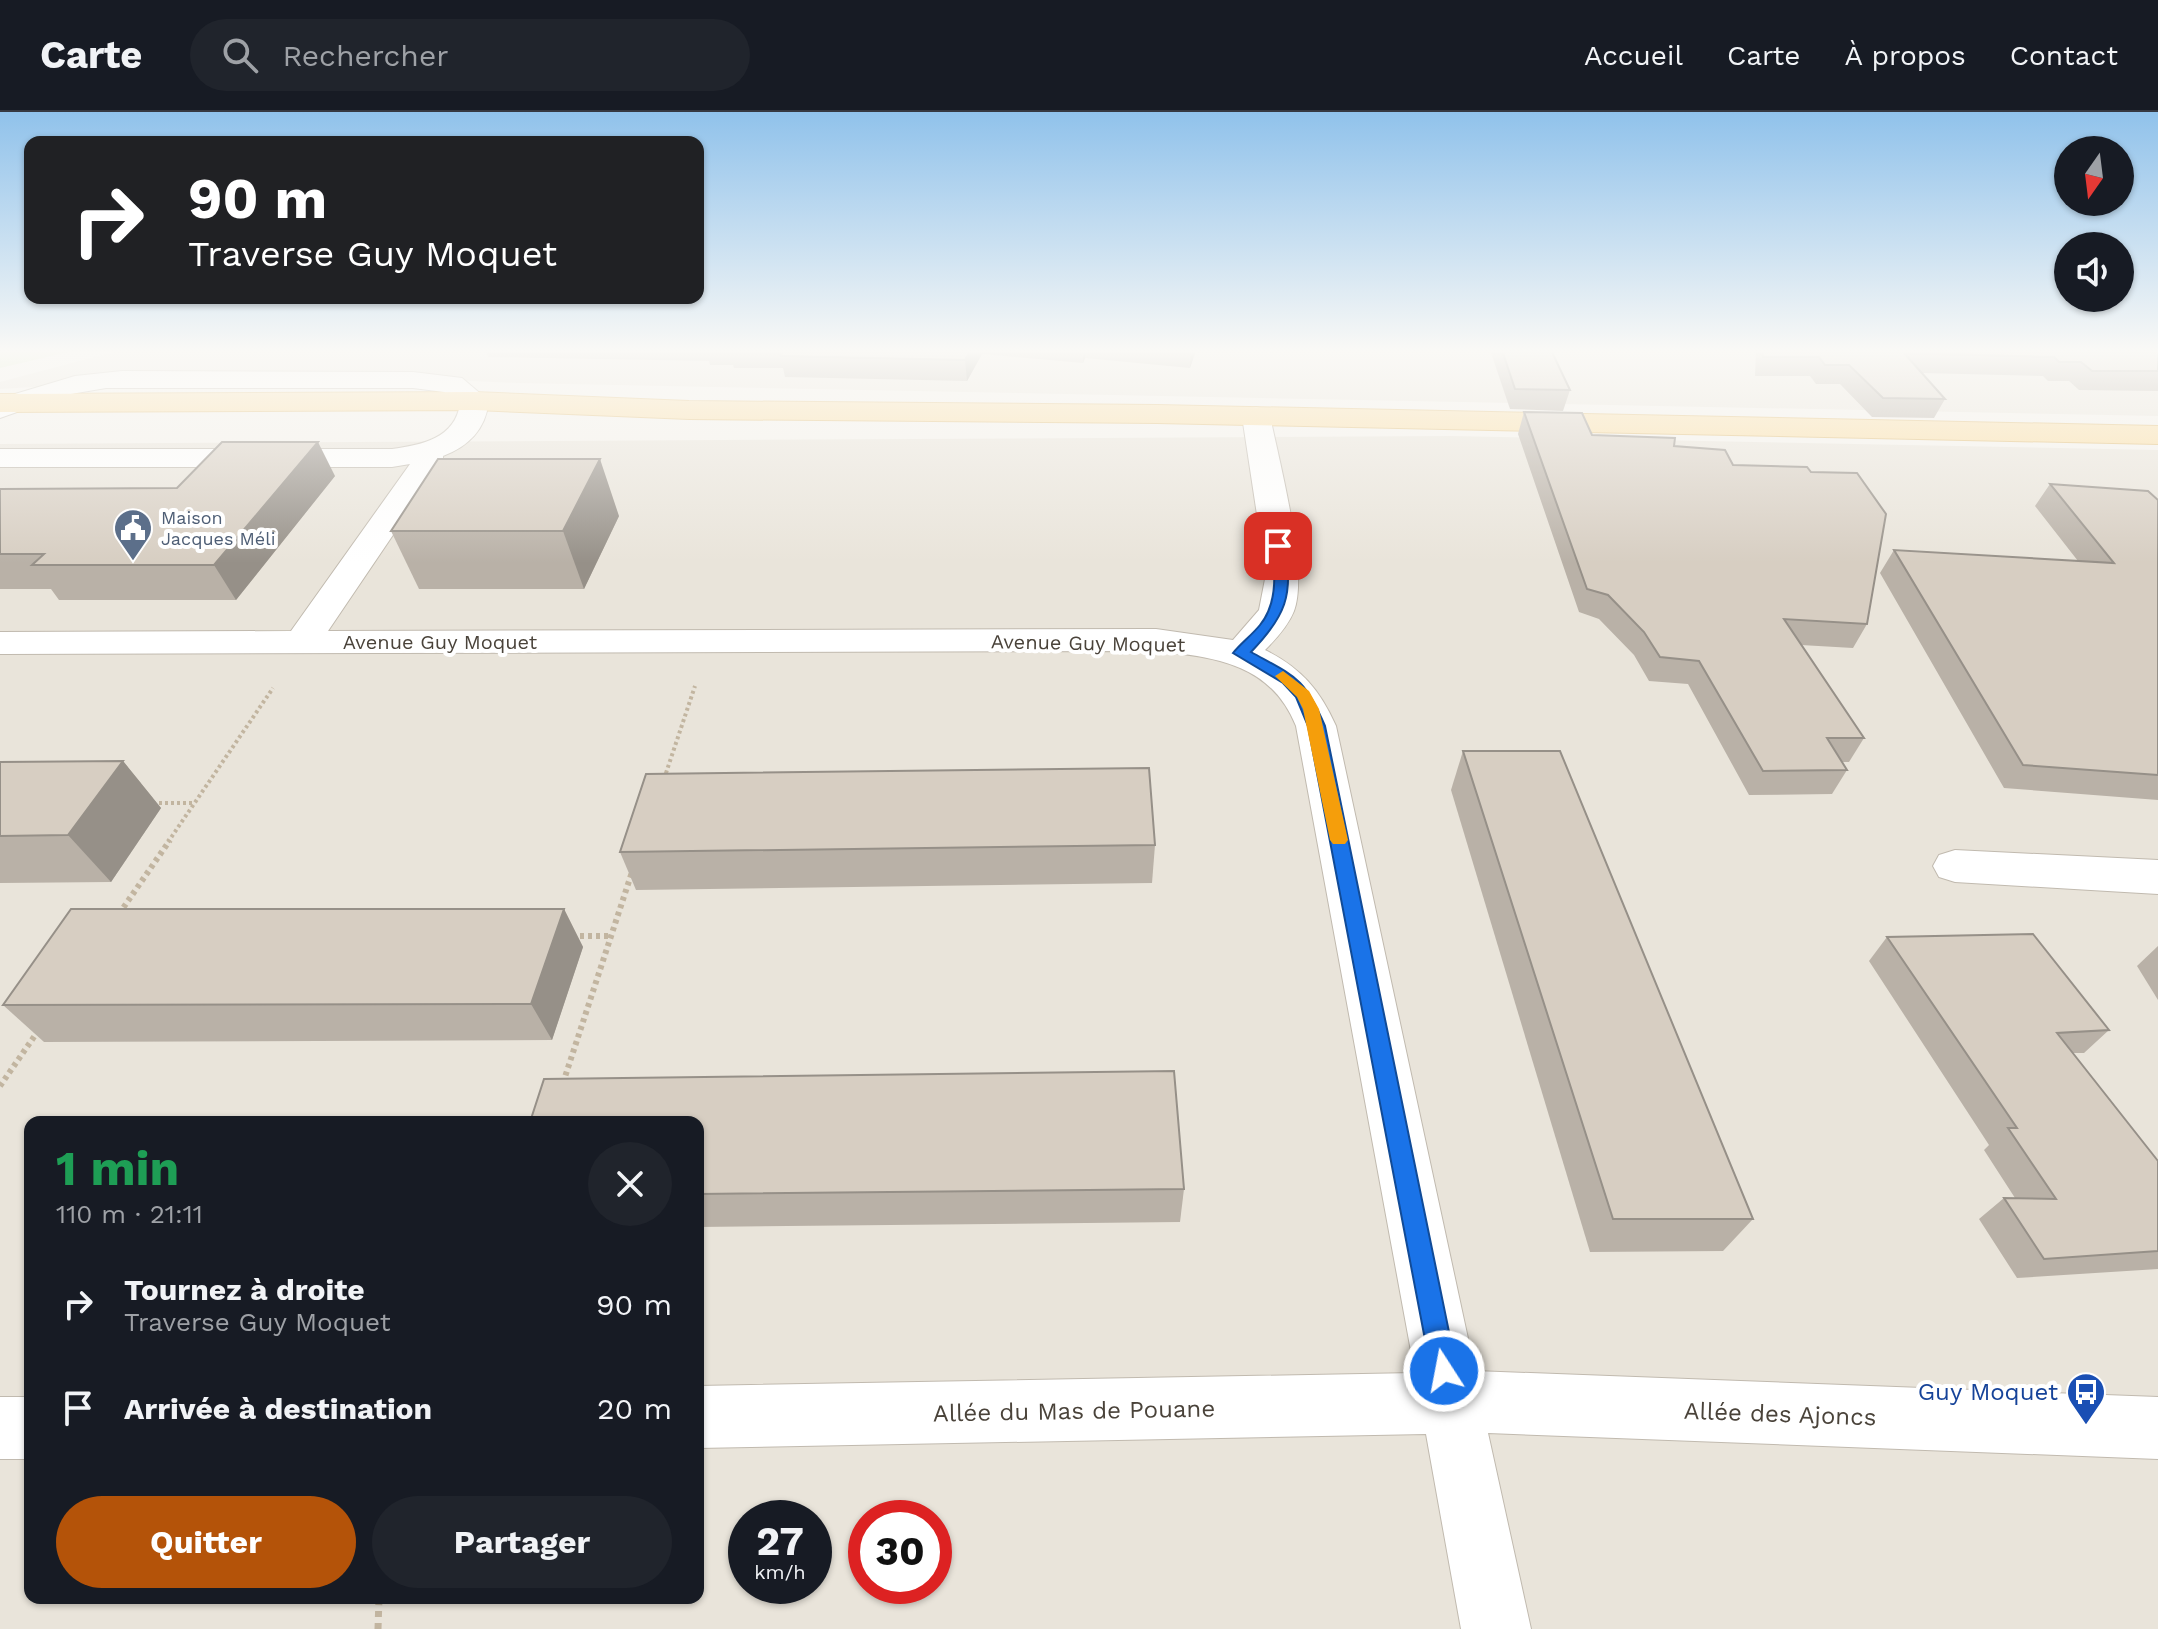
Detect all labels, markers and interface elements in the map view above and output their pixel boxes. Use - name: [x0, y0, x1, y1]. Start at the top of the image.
- search box: [190, 19, 750, 91]
- text: Carte: [40, 33, 142, 77]
- icon: search: [218, 33, 262, 77]
- text: Rechercher: [282, 38, 449, 73]
- text: Accueil: [1584, 39, 1683, 72]
- text: Carte: [1727, 39, 1801, 72]
- text: À propos: [1845, 39, 1966, 72]
- text: Contact: [2010, 39, 2118, 72]
- north arrow: [2054, 136, 2134, 216]
- map controls: [2054, 136, 2134, 312]
- text: 90 m: [188, 166, 327, 232]
- icon: right: [56, 168, 160, 272]
- button: sound: [2054, 232, 2134, 312]
- text: Traverse Guy Moquet: [188, 233, 557, 275]
- public building icon: Maison Jacques Méli: [112, 507, 154, 562]
- place label: Maison Jacques Méli: [161, 507, 275, 549]
- pin: [1244, 512, 1312, 580]
- icon: arrive: [1256, 524, 1300, 568]
- street label: Avenue Guy Moquet: [991, 629, 1186, 657]
- street label: Avenue Guy Moquet: [343, 630, 538, 654]
- text: 1 min: [56, 1140, 179, 1197]
- button: close: [588, 1142, 672, 1226]
- text: 110 m · 21:11: [56, 1199, 203, 1229]
- text: Tournez à droite: [124, 1272, 365, 1307]
- icon: right: [56, 1282, 100, 1326]
- text: 90 m: [596, 1287, 672, 1322]
- text: Traverse Guy Moquet: [124, 1307, 391, 1337]
- position arrow: [1402, 1329, 1486, 1413]
- bus stop icon: Guy Moquet: [2065, 1371, 2107, 1426]
- place label: Guy Moquet: [1918, 1378, 2058, 1406]
- icon: arrive: [56, 1386, 100, 1430]
- text: Arrivée à destination: [124, 1391, 432, 1426]
- text: 20 m: [597, 1391, 672, 1426]
- street label: Allée du Mas de Pouane: [933, 1395, 1215, 1427]
- street label: Allée des Ajoncs: [1683, 1397, 1877, 1431]
- button: Quitter: [56, 1496, 356, 1588]
- button: Partager: [372, 1496, 672, 1588]
- speed limit sign: 30: [848, 1500, 952, 1604]
- text: 27: [756, 1518, 804, 1565]
- text: km/h: [754, 1560, 806, 1584]

